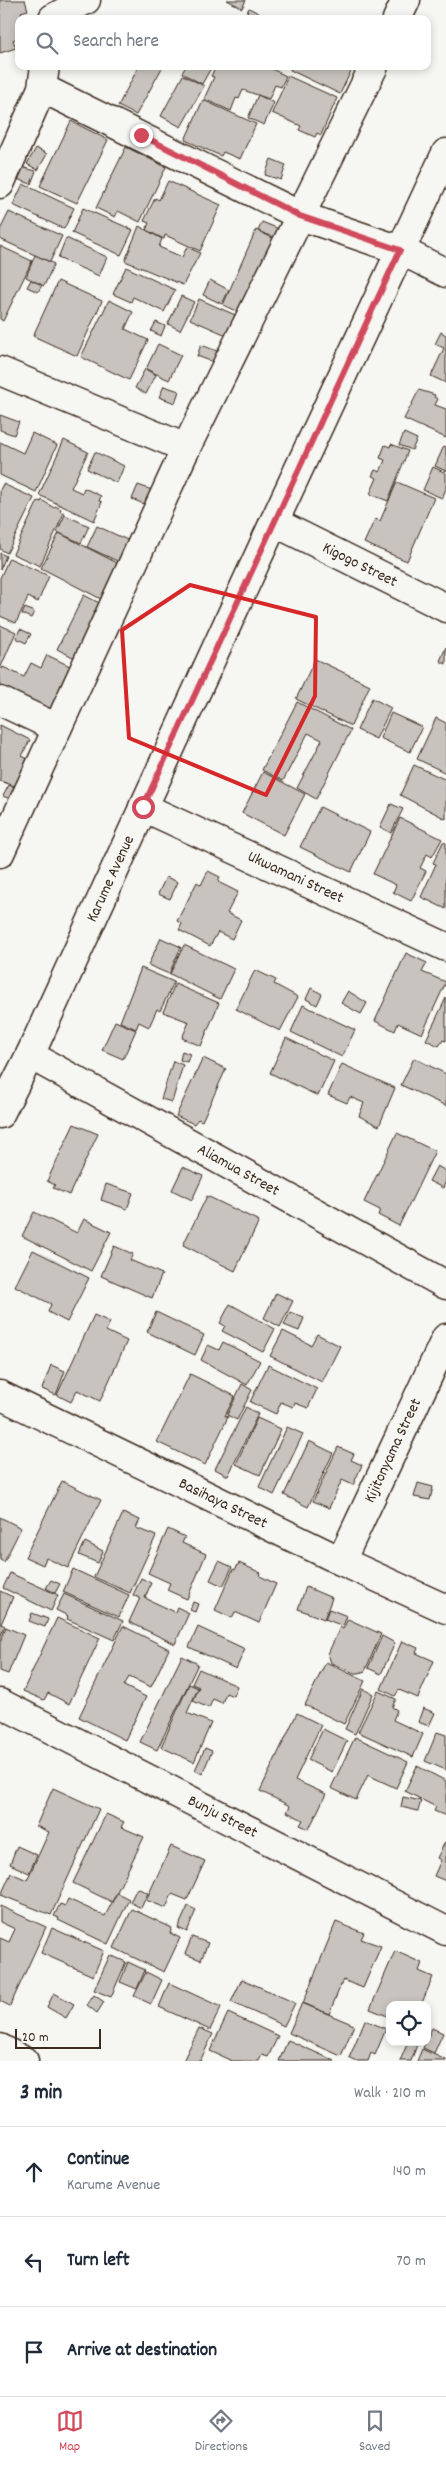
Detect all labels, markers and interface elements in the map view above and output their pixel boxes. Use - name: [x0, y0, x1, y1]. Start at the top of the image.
- search box: [15, 15, 431, 70]
- icon: search: [33, 29, 61, 57]
- text: Search here: [73, 29, 159, 56]
- route end: [130, 124, 153, 147]
- street label: Kigogo Street: [318, 536, 401, 593]
- route start: [132, 796, 155, 819]
- street label: Karume Avenue: [81, 832, 141, 926]
- street label: Ukwamani Street: [244, 845, 347, 910]
- street label: Aliamua Street: [193, 1138, 284, 1202]
- street label: Kijitonyama Street: [358, 1395, 427, 1507]
- street label: Basihaya Street: [175, 1472, 271, 1535]
- street label: Bunju Street: [184, 1789, 262, 1844]
- map controls: [386, 2001, 431, 2046]
- button: locate: [386, 2001, 431, 2046]
- scale bar: [15, 2026, 101, 2049]
- text: 20 m: [22, 2028, 49, 2048]
- text: 3 min: [20, 2079, 62, 2109]
- text: Walk · 210 m: [354, 2082, 426, 2105]
- text: Continue: [67, 2147, 129, 2174]
- icon: ahead: [20, 2158, 48, 2186]
- text: 140 m: [392, 2160, 426, 2183]
- text: Karume Avenue: [67, 2174, 160, 2197]
- icon: left: [20, 2248, 48, 2276]
- text: Turn left: [67, 2248, 130, 2275]
- text: 70 m: [396, 2250, 426, 2273]
- icon: arrive: [20, 2338, 48, 2366]
- text: Arrive at destination: [67, 2338, 217, 2365]
- tab: Map: [56, 2407, 84, 2457]
- tab: Directions: [195, 2407, 248, 2457]
- tab: Saved: [359, 2407, 390, 2457]

